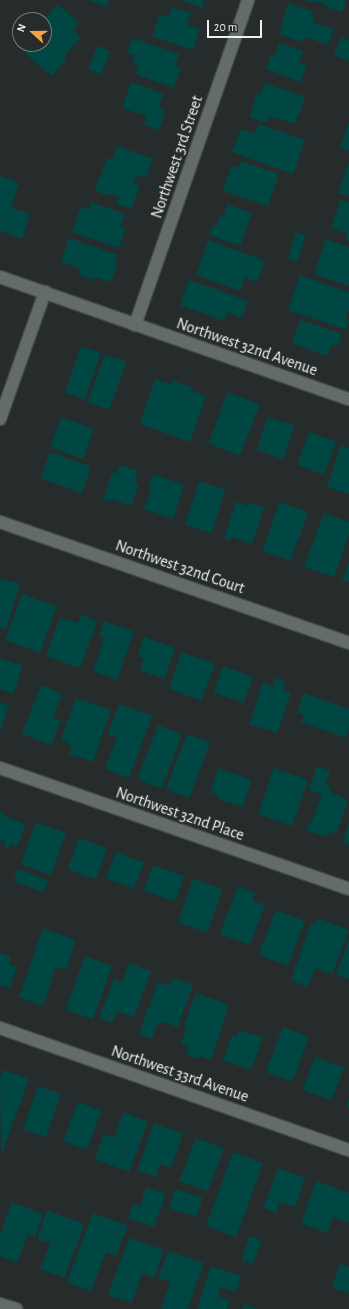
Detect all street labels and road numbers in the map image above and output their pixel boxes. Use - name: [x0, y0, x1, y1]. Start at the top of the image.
- street label: Northwest 3rd Street: [147, 93, 207, 221]
- street label: Northwest 32nd Avenue: [174, 314, 320, 380]
- street label: Northwest 32nd Court: [113, 536, 247, 598]
- street label: Northwest 32nd Place: [113, 783, 247, 845]
- street label: Northwest 33rd Avenue: [109, 1041, 251, 1107]

